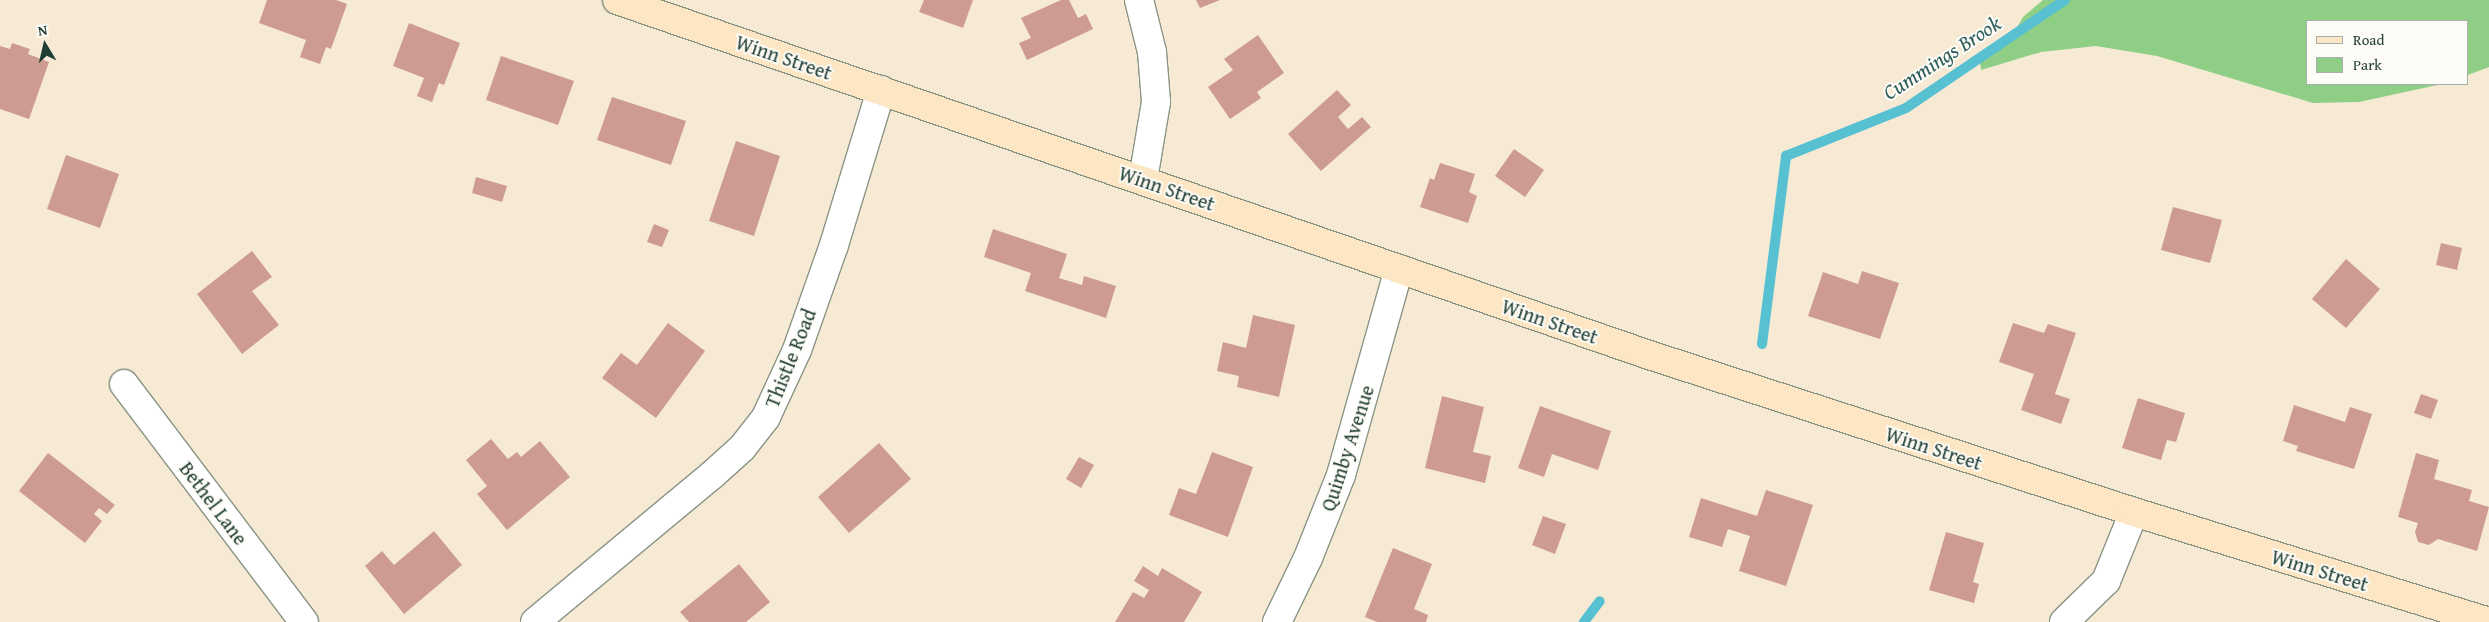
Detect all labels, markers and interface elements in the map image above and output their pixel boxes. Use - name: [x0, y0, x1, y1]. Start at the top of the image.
- water label: Cummings Brook: [1878, 11, 2006, 105]
- north arrow: [20, 20, 70, 70]
- text: N: [36, 20, 49, 41]
- legend: [2306, 20, 2469, 85]
- street label: Winn Street: [733, 29, 835, 85]
- text: Road: [2353, 29, 2384, 50]
- text: Park: [2353, 54, 2382, 75]
- street label: Winn Street: [1116, 160, 1218, 216]
- street label: Winn Street: [1499, 293, 1601, 349]
- street label: Thistle Road: [759, 305, 821, 411]
- street label: Quimby Avenue: [1315, 382, 1379, 514]
- street label: Winn Street: [1883, 421, 1985, 475]
- street label: Bethel Lane: [175, 457, 253, 549]
- street label: Winn Street: [2269, 544, 2371, 596]

